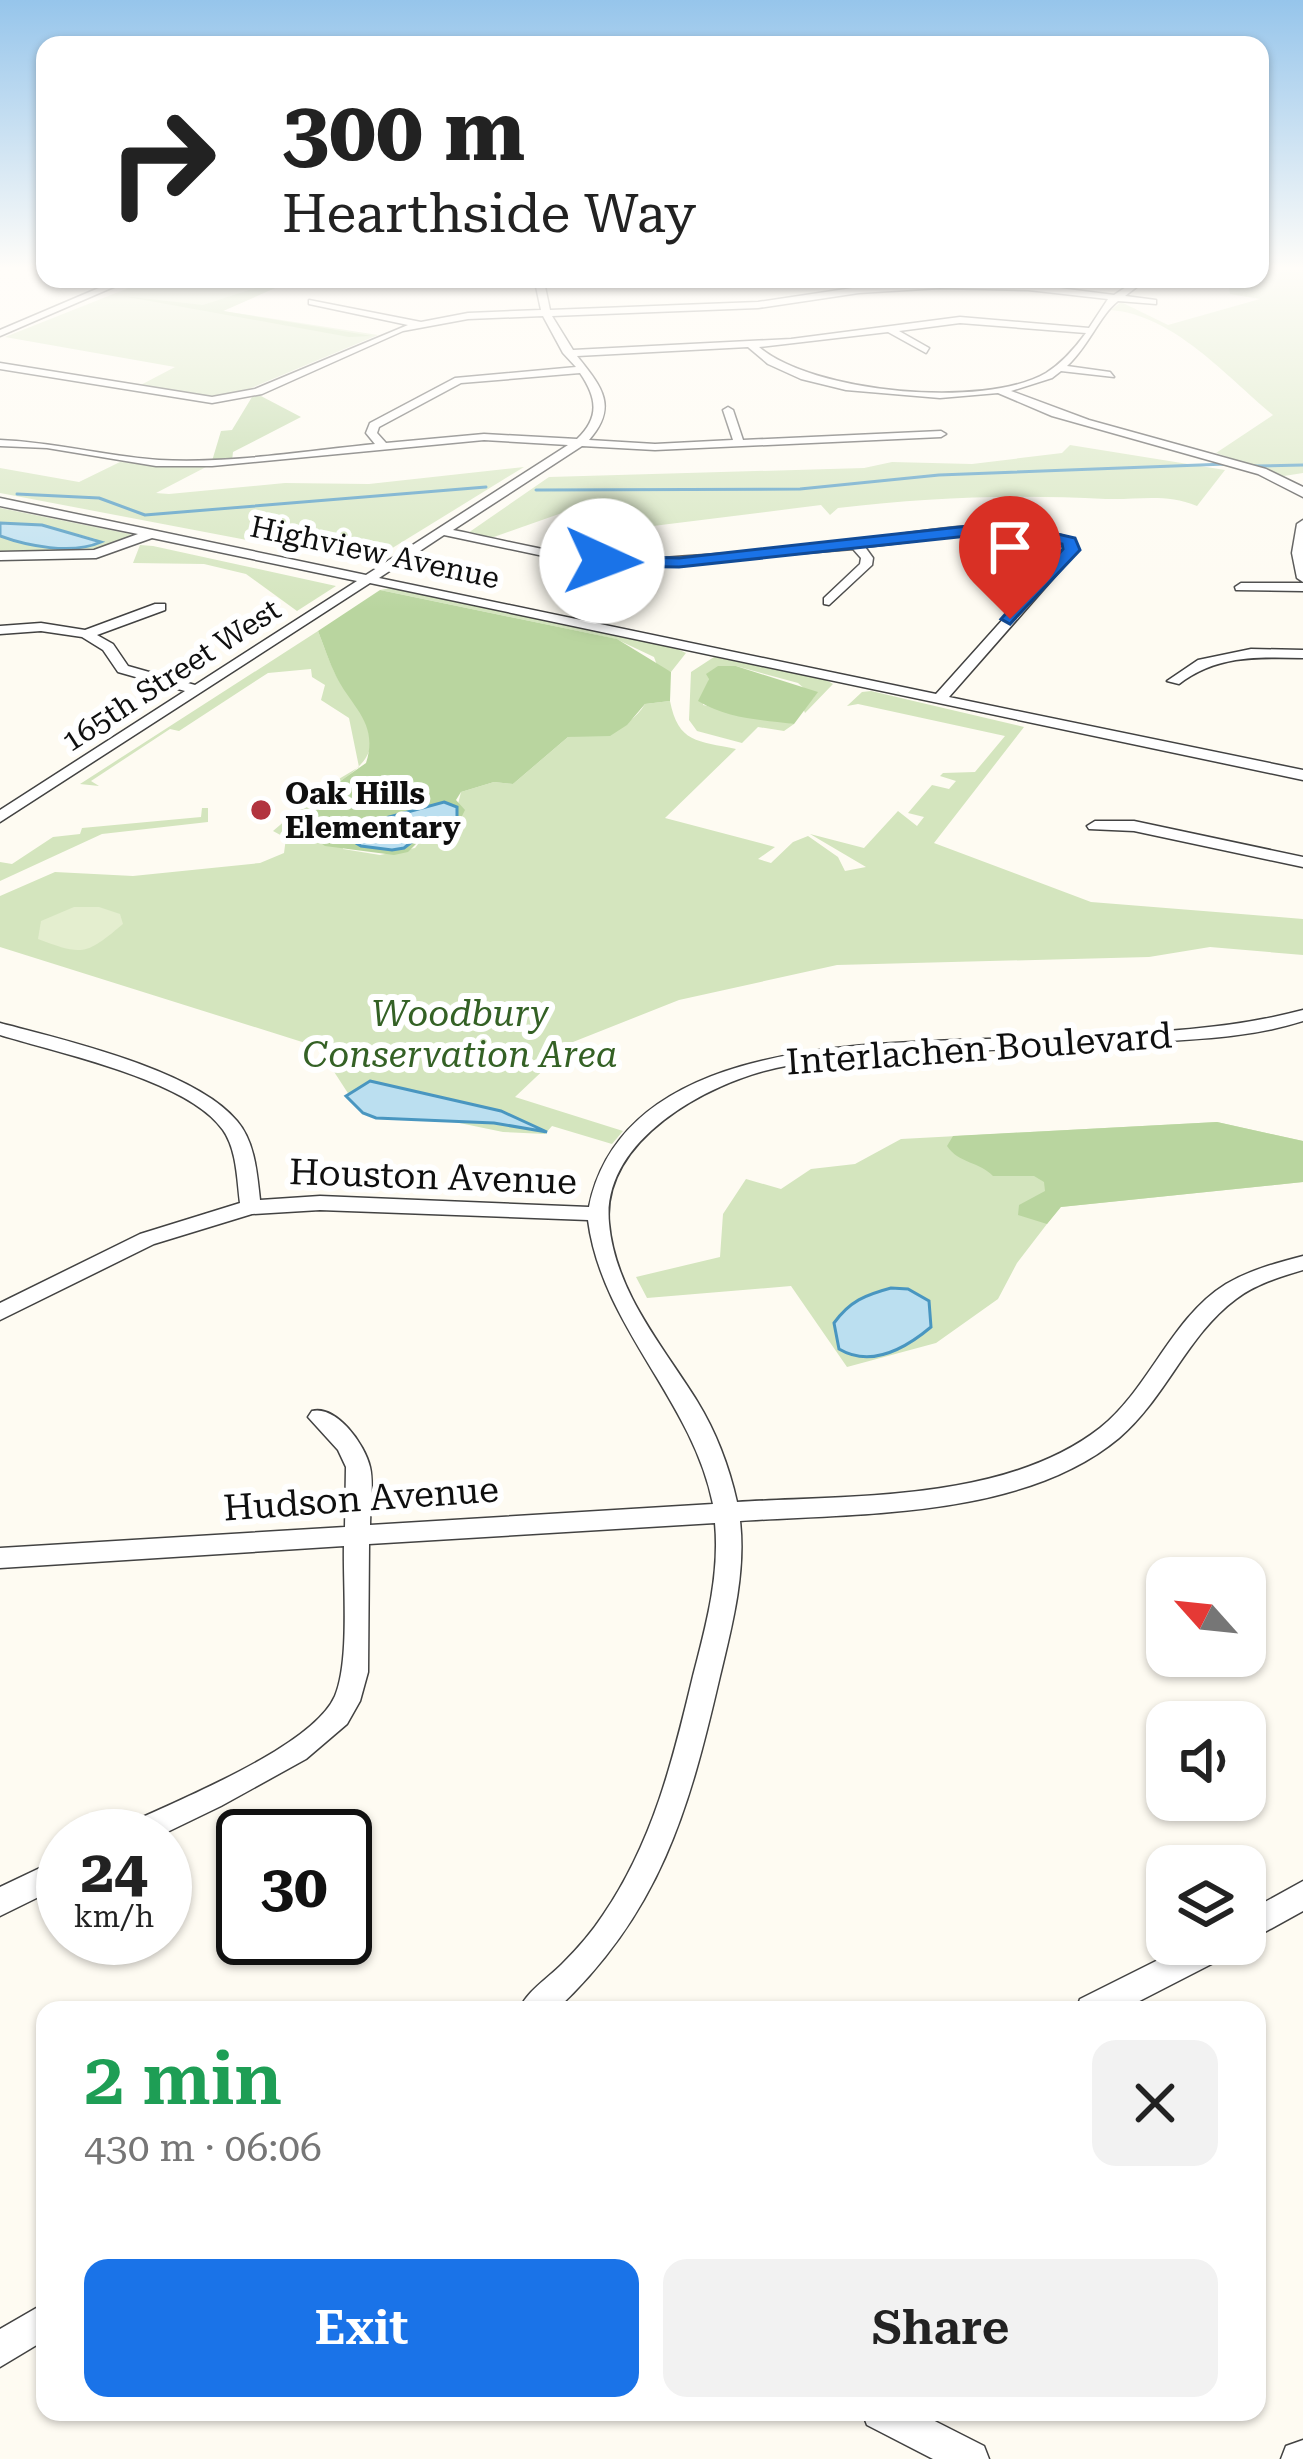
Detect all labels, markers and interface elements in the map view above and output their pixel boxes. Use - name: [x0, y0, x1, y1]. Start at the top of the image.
- text: 300 m: [282, 82, 525, 180]
- icon: right: [84, 84, 240, 240]
- text: Hearthside Way: [282, 182, 696, 245]
- pin: [959, 496, 1061, 619]
- position arrow: [539, 498, 665, 624]
- street label: Highview Avenue: [247, 509, 503, 595]
- icon: arrive: [977, 514, 1043, 580]
- street label: 165th Street West: [55, 591, 287, 759]
- place label: Oak Hills Elementary: [285, 776, 461, 845]
- marker: Oak Hills Elementary: [248, 797, 274, 823]
- park label: Woodbury Conservation Area: [303, 993, 617, 1076]
- street label: Interlachen Boulevard: [785, 1015, 1173, 1083]
- street label: Houston Avenue: [288, 1151, 578, 1203]
- street label: Hudson Avenue: [222, 1468, 500, 1530]
- north arrow: [1146, 1557, 1266, 1677]
- map controls: [1146, 1557, 1266, 1965]
- button: sound: [1146, 1701, 1266, 1821]
- speed limit sign: 30: [216, 1809, 372, 1965]
- text: 24: [80, 1836, 148, 1907]
- button: layers: [1146, 1845, 1266, 1965]
- text: km/h: [74, 1899, 154, 1934]
- text: 2 min: [84, 2037, 282, 2122]
- button: close: [1092, 2040, 1218, 2166]
- text: 430 m · 06:06: [84, 2125, 322, 2171]
- button: Exit: [84, 2259, 639, 2397]
- button: Share: [663, 2259, 1218, 2397]

